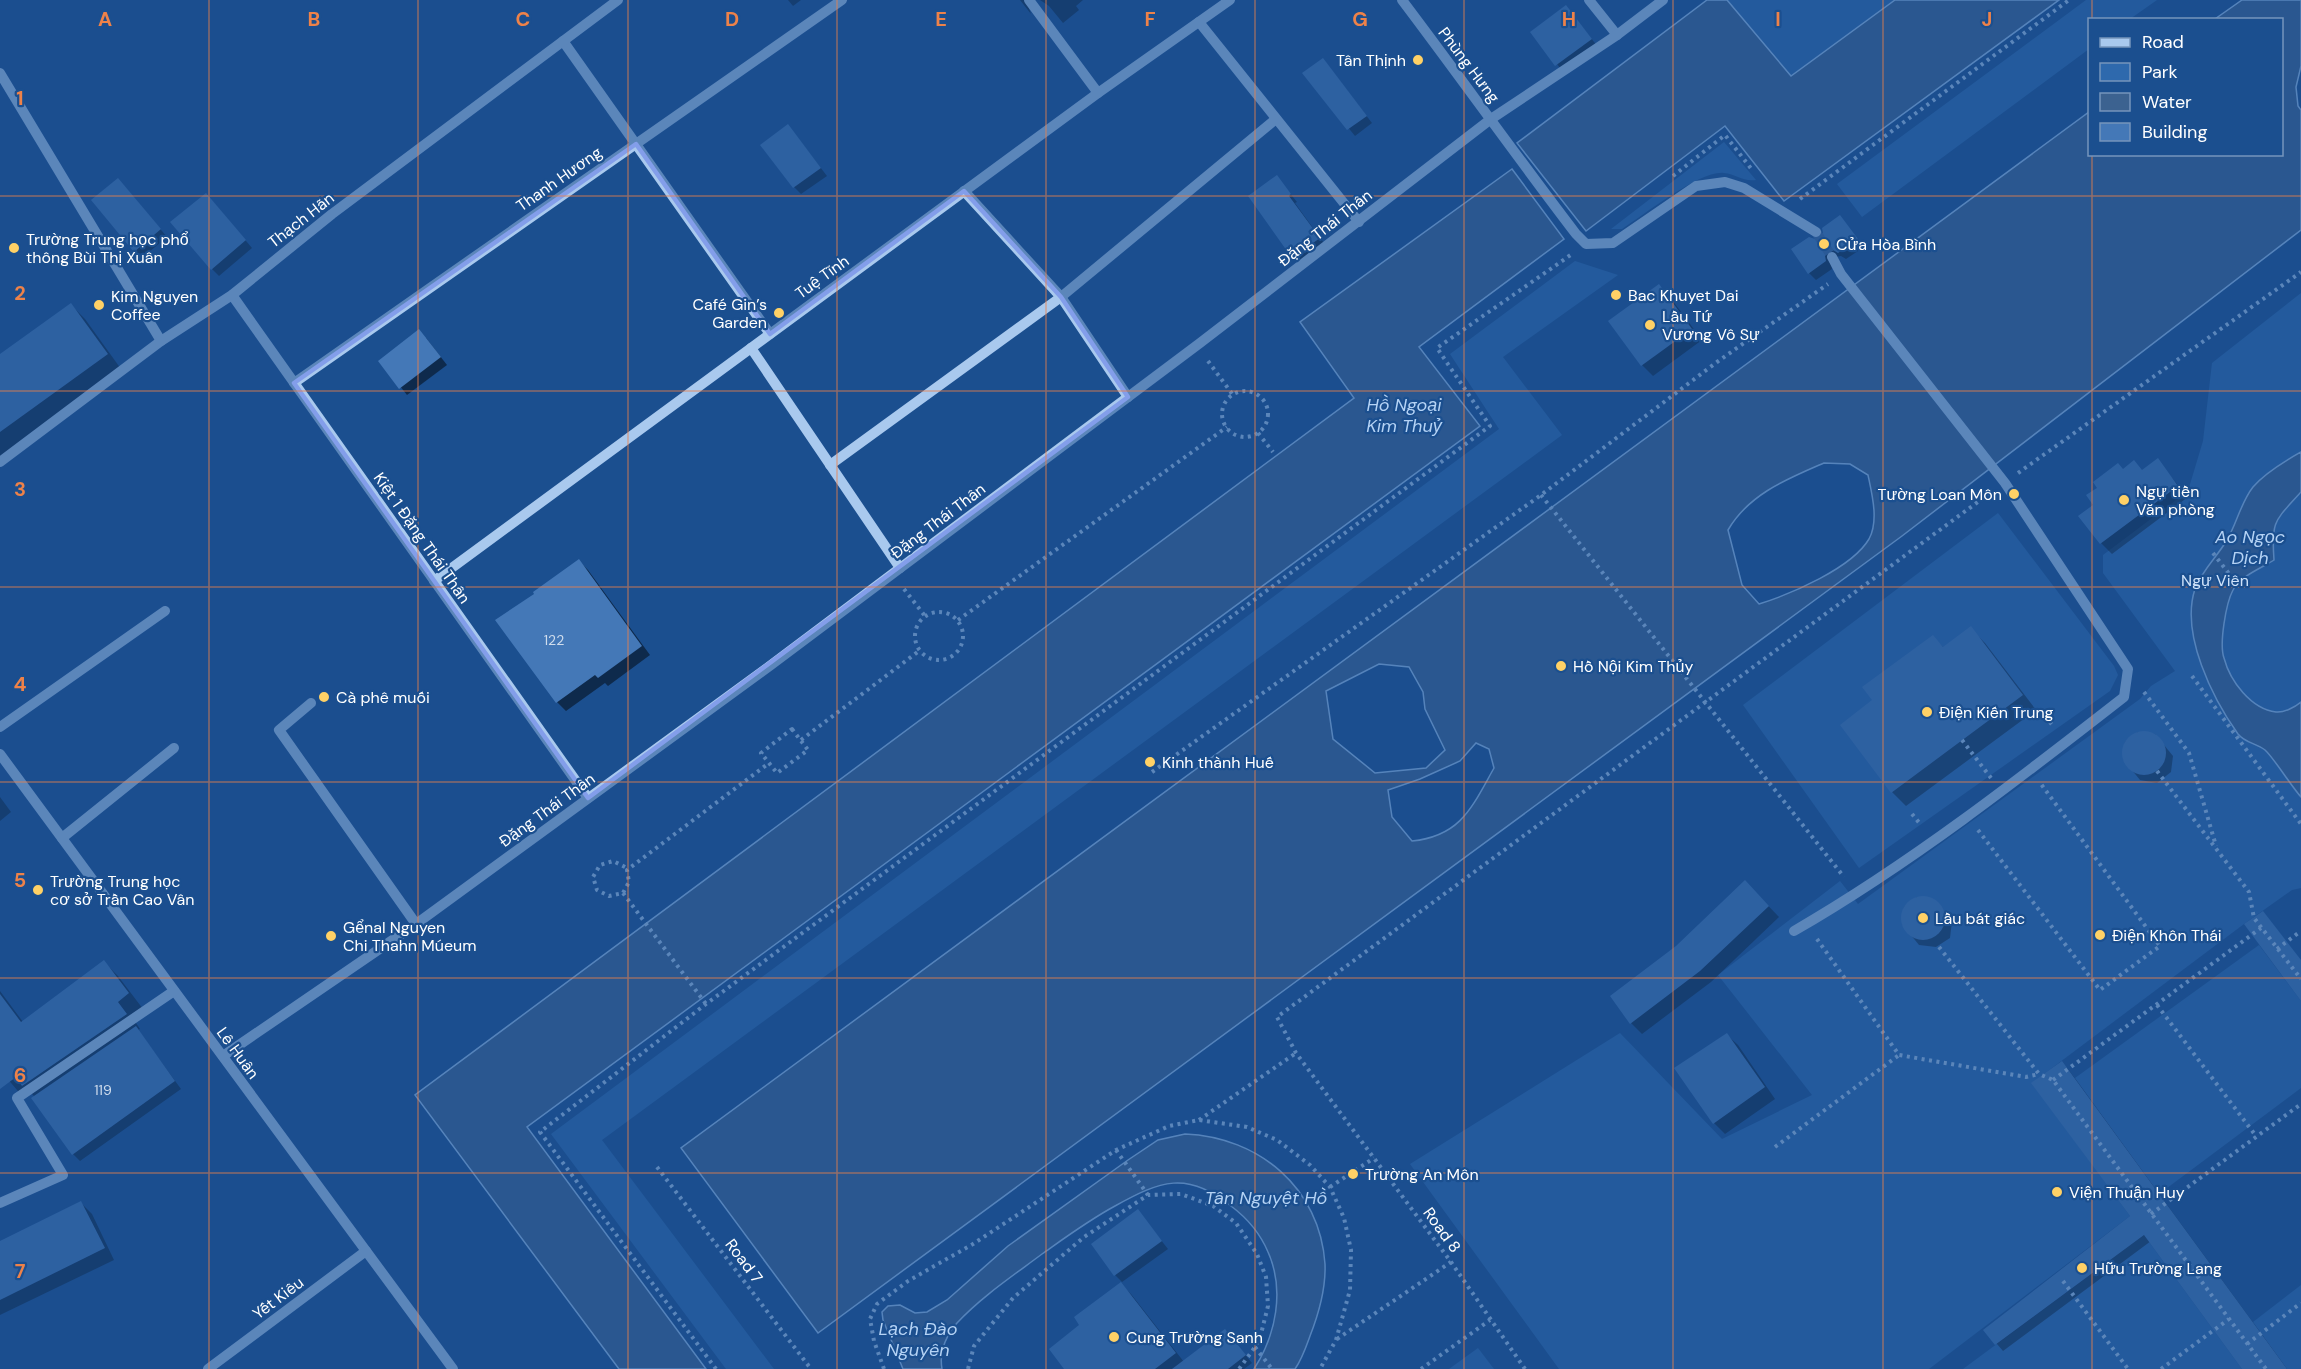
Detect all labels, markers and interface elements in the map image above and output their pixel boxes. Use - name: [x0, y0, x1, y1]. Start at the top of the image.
- text: A: [98, 6, 112, 32]
- text: B: [308, 6, 320, 32]
- text: C: [516, 6, 530, 32]
- text: D: [725, 6, 739, 32]
- text: E: [935, 6, 947, 32]
- text: F: [1144, 6, 1156, 32]
- text: G: [1352, 6, 1368, 32]
- text: H: [1562, 6, 1576, 32]
- text: I: [1775, 6, 1781, 32]
- text: J: [1982, 6, 1992, 32]
- legend: [2088, 18, 2283, 156]
- street label: Phùng Hưng: [1434, 23, 1504, 107]
- text: Road: [2142, 30, 2184, 54]
- place label: Tân Thịnh: [1336, 50, 1406, 71]
- marker: Tân Thịnh: [1411, 53, 1425, 67]
- text: Park: [2142, 60, 2178, 84]
- text: 1: [16, 85, 24, 111]
- text: Water: [2142, 90, 2192, 114]
- text: Building: [2142, 120, 2207, 144]
- street label: Thanh Hương: [512, 142, 606, 216]
- street label: Đặng Thái Thân: [1274, 185, 1376, 271]
- street label: Thạch Hãn: [264, 188, 338, 252]
- place label: Trường Trung học phổ thông Bùi Thị Xuân: [26, 229, 189, 268]
- place label: Cửa Hòa Bình: [1836, 234, 1936, 255]
- marker: Cửa Hòa Bình: [1817, 237, 1831, 251]
- marker: Trường Trung học phổ thông Bùi Thị Xuân: [7, 241, 21, 255]
- street label: Tuệ Tĩnh: [791, 250, 853, 304]
- text: 2: [14, 280, 26, 306]
- place label: Bac Khuyet Dai: [1628, 285, 1739, 306]
- place label: Kim Nguyen Coffee: [111, 286, 198, 325]
- marker: Bac Khuyet Dai: [1609, 288, 1623, 302]
- place label: Café Gin’s Garden: [693, 294, 767, 333]
- marker: Kim Nguyen Coffee: [92, 298, 106, 312]
- marker: Café Gin’s Garden: [772, 306, 786, 320]
- place label: Lầu Tứ Vương Vô Sự: [1662, 306, 1760, 345]
- marker: Lầu Tứ Vương Vô Sự: [1643, 318, 1657, 332]
- water label: Hồ Ngoại Kim Thuỷ: [1366, 393, 1443, 438]
- street label: Kiệt 1 Đặng Thái Thân: [369, 468, 475, 608]
- text: 3: [14, 476, 26, 502]
- street label: Đặng Thái Thân: [886, 478, 990, 564]
- place label: Ngự tiền Văn phòng: [2136, 481, 2215, 520]
- place label: Tường Loan Môn: [1878, 484, 2002, 505]
- marker: Tường Loan Môn: [2007, 487, 2021, 501]
- marker: Ngự tiền Văn phòng: [2117, 493, 2131, 507]
- water label: Ao Ngọc Dịch: [2214, 525, 2285, 570]
- park label: Ngự Viên: [2181, 570, 2249, 591]
- house number: 122: [544, 631, 564, 649]
- place label: Hồ Nội Kim Thủy: [1573, 656, 1693, 677]
- marker: Hồ Nội Kim Thủy: [1554, 659, 1568, 673]
- text: 4: [14, 671, 27, 697]
- place label: Cà phê muối: [336, 687, 430, 708]
- marker: Cà phê muối: [317, 690, 331, 704]
- place label: Điện Kiến Trung: [1939, 702, 2054, 723]
- marker: Điện Kiến Trung: [1920, 705, 1934, 719]
- place label: Kinh thành Huế: [1162, 752, 1274, 773]
- marker: Kinh thành Huế: [1143, 755, 1157, 769]
- street label: Đặng Thái Thân: [495, 768, 599, 852]
- text: 5: [14, 867, 26, 893]
- place label: Trường Trung học cơ sở Trần Cao Vân: [50, 871, 194, 910]
- marker: Trường Trung học cơ sở Trần Cao Vân: [31, 883, 45, 897]
- place label: Lầu bát giác: [1935, 908, 2025, 929]
- marker: Lầu bát giác: [1916, 911, 1930, 925]
- place label: Gểnal Nguyen Chi Thahn Múeum: [343, 917, 476, 956]
- place label: Điện Khôn Thái: [2112, 925, 2222, 946]
- marker: Điện Khôn Thái: [2093, 928, 2107, 942]
- marker: Gểnal Nguyen Chi Thahn Múeum: [324, 929, 338, 943]
- street label: Lê Huân: [212, 1023, 264, 1083]
- text: 6: [14, 1062, 26, 1088]
- house number: 119: [94, 1081, 112, 1099]
- place label: Trường An Môn: [1365, 1164, 1479, 1185]
- marker: Trường An Môn: [1346, 1167, 1360, 1181]
- place label: Viện Thuận Huy: [2069, 1182, 2185, 1203]
- marker: Viện Thuận Huy: [2050, 1185, 2064, 1199]
- water label: Tân Nguyệt Hồ: [1205, 1186, 1327, 1210]
- street label: Road 8: [1418, 1203, 1466, 1257]
- street label: Road 7: [721, 1235, 767, 1287]
- text: 7: [15, 1258, 26, 1284]
- place label: Hữu Trường Lang: [2094, 1258, 2222, 1279]
- marker: Hữu Trường Lang: [2075, 1261, 2089, 1275]
- street label: Yết Kiêu: [248, 1272, 308, 1324]
- water label: Lạch Đào Nguyên: [879, 1317, 957, 1362]
- place label: Cung Trường Sanh: [1126, 1327, 1263, 1348]
- marker: Cung Trường Sanh: [1107, 1330, 1121, 1344]

